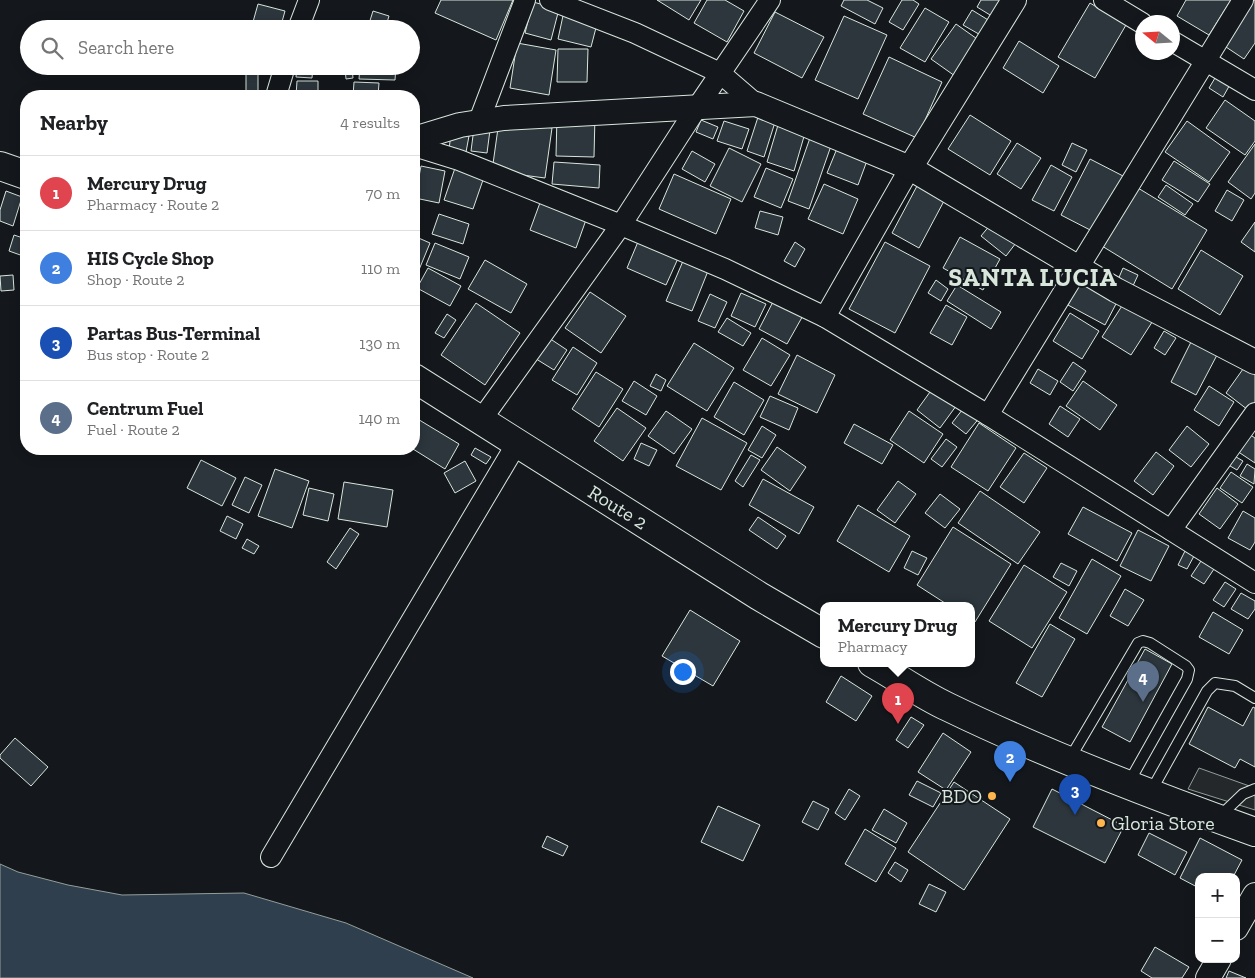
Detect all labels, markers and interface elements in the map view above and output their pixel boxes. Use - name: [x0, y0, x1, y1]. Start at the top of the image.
- north arrow: [1135, 15, 1180, 60]
- search box: [20, 20, 420, 75]
- icon: search: [38, 34, 66, 62]
- text: Search here: [78, 36, 174, 59]
- text: Nearby: [40, 110, 108, 135]
- text: 4 results: [340, 113, 400, 132]
- text: Mercury Drug: [87, 172, 206, 195]
- text: 1: [53, 184, 59, 203]
- text: 70 m: [366, 184, 400, 203]
- text: Pharmacy · Route 2: [87, 195, 219, 214]
- text: HIS Cycle Shop: [87, 247, 214, 270]
- text: 2: [52, 259, 60, 278]
- text: 110 m: [361, 259, 400, 278]
- district label: SANTA LUCIA: [948, 262, 1118, 292]
- text: Shop · Route 2: [87, 270, 184, 289]
- text: Partas Bus-Terminal: [87, 322, 260, 345]
- text: 3: [52, 334, 60, 353]
- text: 130 m: [359, 334, 400, 353]
- text: Bus stop · Route 2: [87, 345, 209, 364]
- text: Centrum Fuel: [87, 397, 203, 420]
- text: 4: [51, 409, 61, 428]
- text: 140 m: [359, 409, 400, 428]
- text: Fuel · Route 2: [87, 420, 180, 439]
- street label: Route 2: [584, 480, 652, 534]
- popup: [820, 602, 975, 667]
- text: Mercury Drug: [838, 614, 957, 637]
- text: Pharmacy: [838, 637, 907, 656]
- your location: [670, 659, 696, 685]
- pin: 4: [1127, 661, 1159, 702]
- pin: 1: [882, 683, 914, 724]
- pin: 2: [994, 741, 1026, 782]
- pin: 3: [1059, 774, 1091, 815]
- place label: BDO: [941, 784, 982, 808]
- marker: BDO: [986, 790, 998, 802]
- place label: Gloria Store: [1111, 811, 1215, 835]
- marker: Gloria Store: [1095, 817, 1107, 829]
- map controls: [1195, 873, 1240, 963]
- button: +: [1195, 873, 1240, 918]
- button: −: [1195, 918, 1240, 963]

